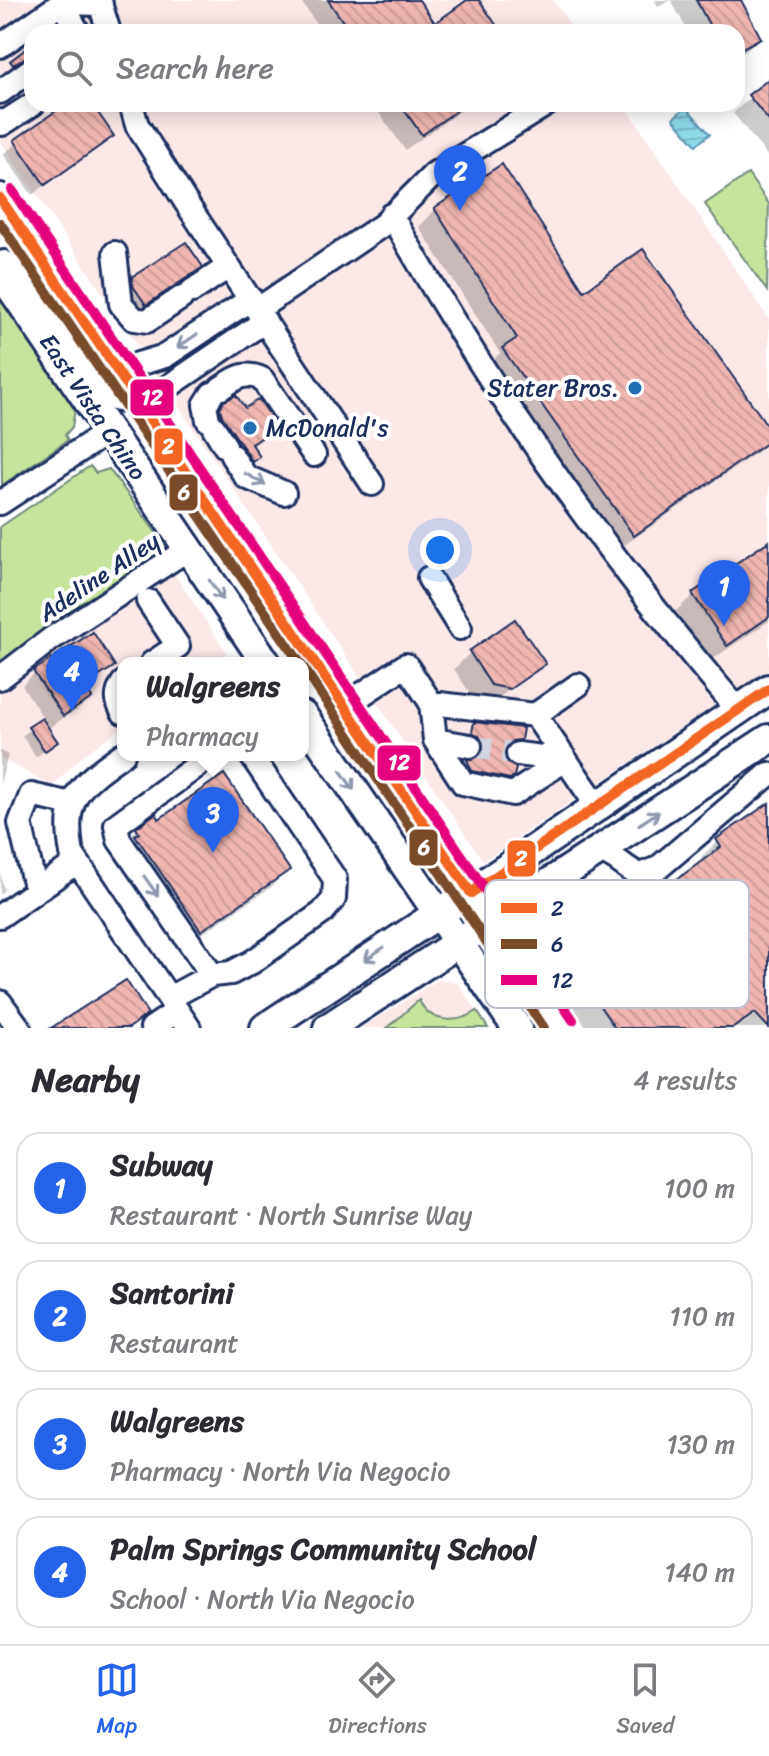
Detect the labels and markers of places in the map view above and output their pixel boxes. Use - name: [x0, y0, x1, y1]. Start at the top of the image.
- pin: 2: [434, 145, 486, 211]
- place label: Stater Bros.: [487, 367, 619, 409]
- marker: Stater Bros.: [626, 379, 644, 397]
- place label: McDonald's: [266, 407, 389, 449]
- marker: McDonald's: [241, 419, 259, 437]
- pin: 1: [698, 560, 750, 626]
- pin: 4: [46, 645, 98, 711]
- pin: 3: [187, 787, 239, 853]

